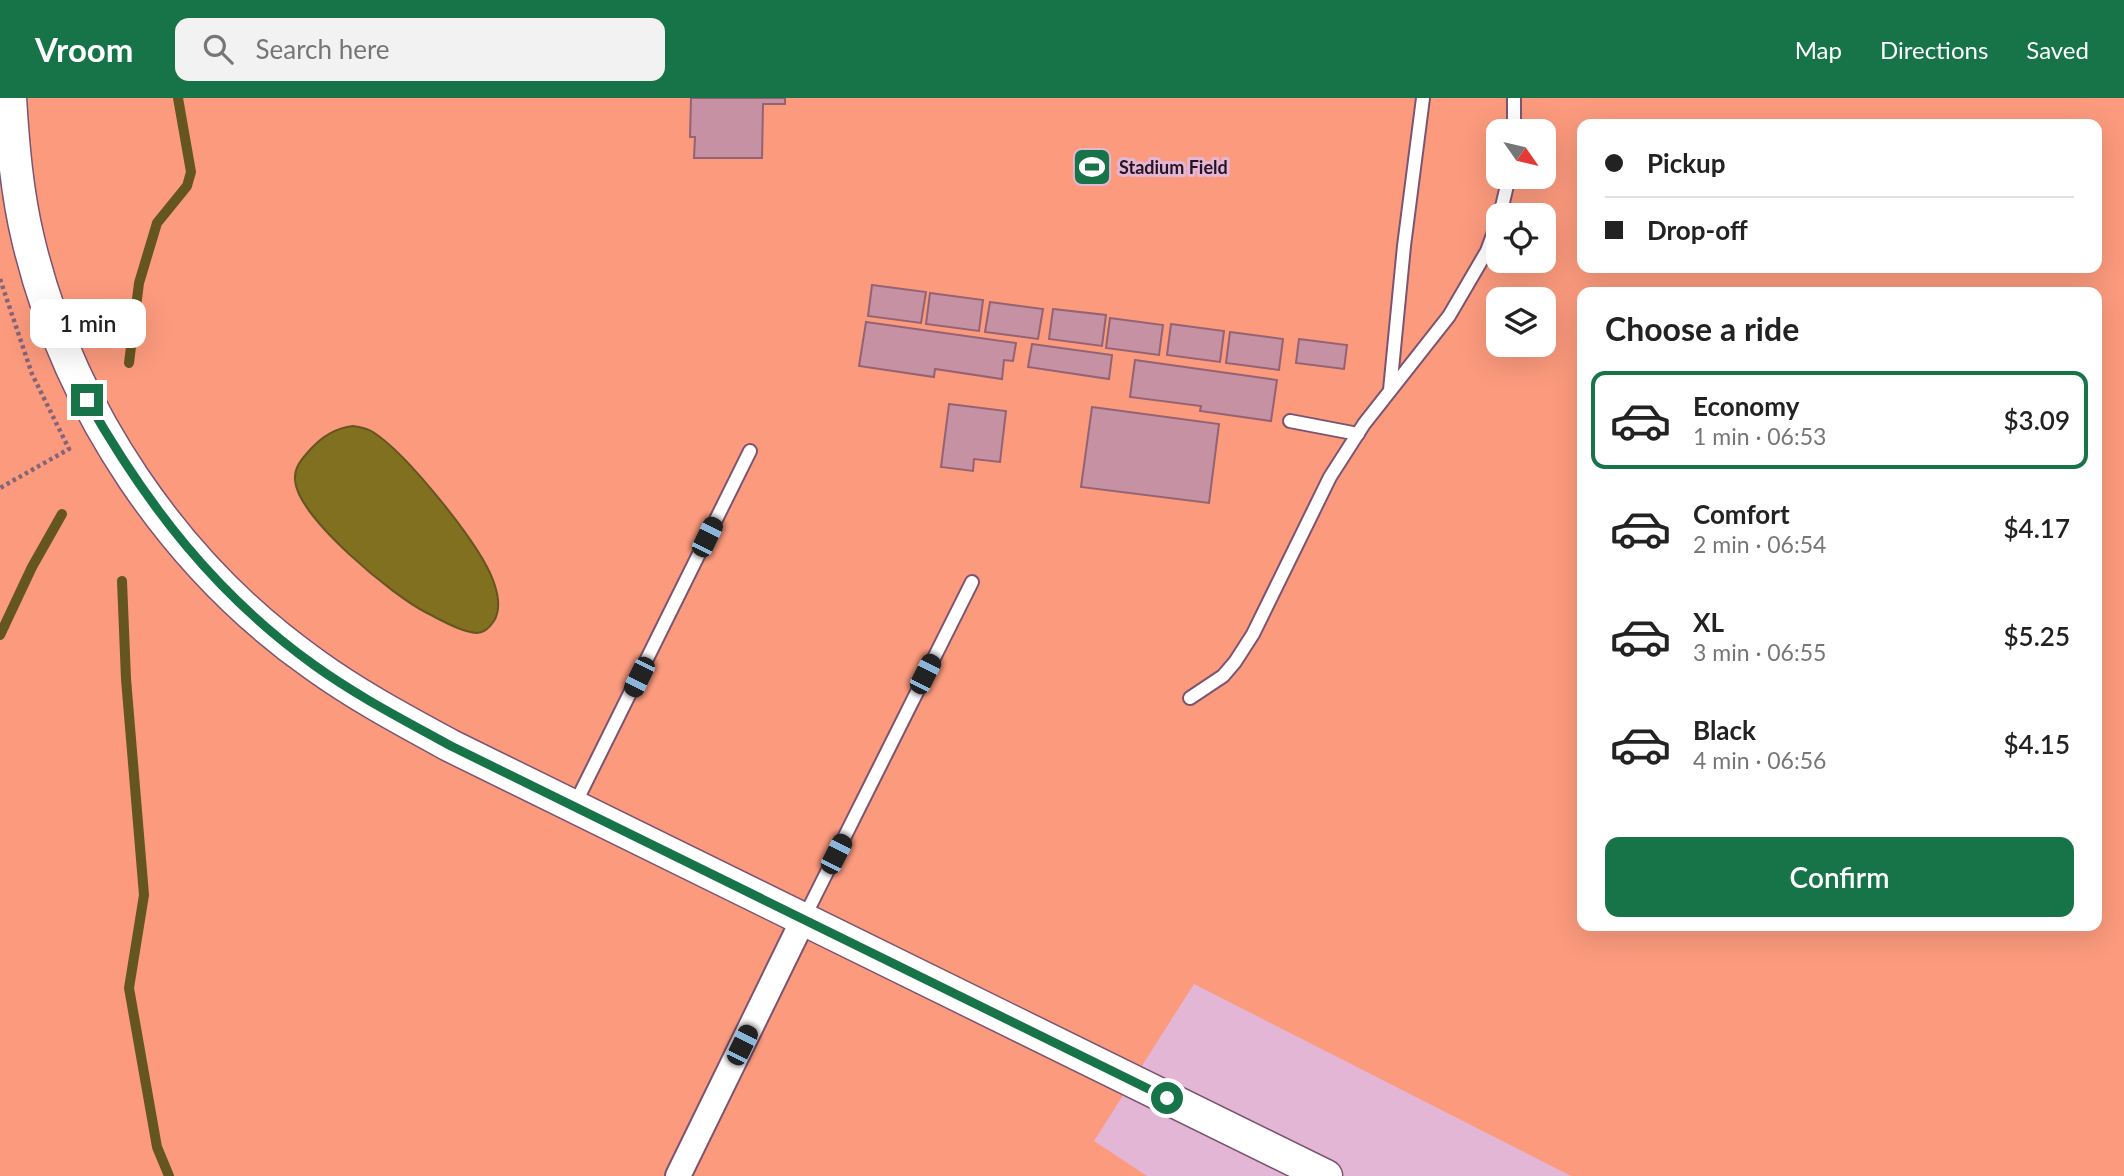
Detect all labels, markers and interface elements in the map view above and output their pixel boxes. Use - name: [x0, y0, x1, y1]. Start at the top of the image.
- search box: [175, 18, 665, 81]
- text: Vroom: [35, 29, 133, 69]
- icon: search: [199, 30, 237, 68]
- text: Search here: [255, 33, 390, 65]
- text: Map: [1795, 35, 1842, 64]
- text: Directions: [1880, 35, 1988, 64]
- text: Saved: [2026, 35, 2089, 64]
- north arrow: [1486, 119, 1556, 189]
- map controls: [1486, 119, 1556, 357]
- sports icon: Stadium Field: [1071, 146, 1113, 188]
- text: Pickup: [1647, 147, 1726, 179]
- place label: Stadium Field: [1119, 156, 1228, 178]
- button: locate: [1486, 203, 1556, 273]
- text: Drop-off: [1647, 214, 1748, 246]
- button: layers: [1486, 287, 1556, 357]
- callout: 1 min: [29, 299, 145, 348]
- text: 1 min: [60, 309, 116, 337]
- text: Choose a ride: [1605, 309, 1799, 348]
- route end: [71, 384, 103, 416]
- icon: car: [1609, 389, 1672, 452]
- text: Economy: [1693, 390, 1799, 422]
- text: $3.09: [2004, 404, 2070, 436]
- text: 1 min · 06:53: [1693, 422, 1826, 450]
- icon: car: [1609, 497, 1672, 560]
- text: Comfort: [1693, 498, 1790, 530]
- text: $4.17: [2004, 512, 2070, 544]
- car: [689, 514, 726, 560]
- text: 2 min · 06:54: [1693, 530, 1826, 558]
- icon: car: [1609, 605, 1672, 668]
- text: XL: [1693, 606, 1724, 638]
- text: $5.25: [2004, 620, 2070, 652]
- text: 3 min · 06:55: [1693, 638, 1826, 666]
- car: [907, 651, 944, 697]
- car: [621, 654, 658, 700]
- icon: car: [1609, 713, 1672, 776]
- text: Black: [1693, 714, 1756, 746]
- text: $4.15: [2004, 728, 2070, 760]
- text: 4 min · 06:56: [1693, 746, 1826, 774]
- car: [818, 831, 855, 877]
- button: Confirm: [1605, 837, 2074, 917]
- car: [724, 1022, 761, 1068]
- route start: [1151, 1082, 1183, 1114]

